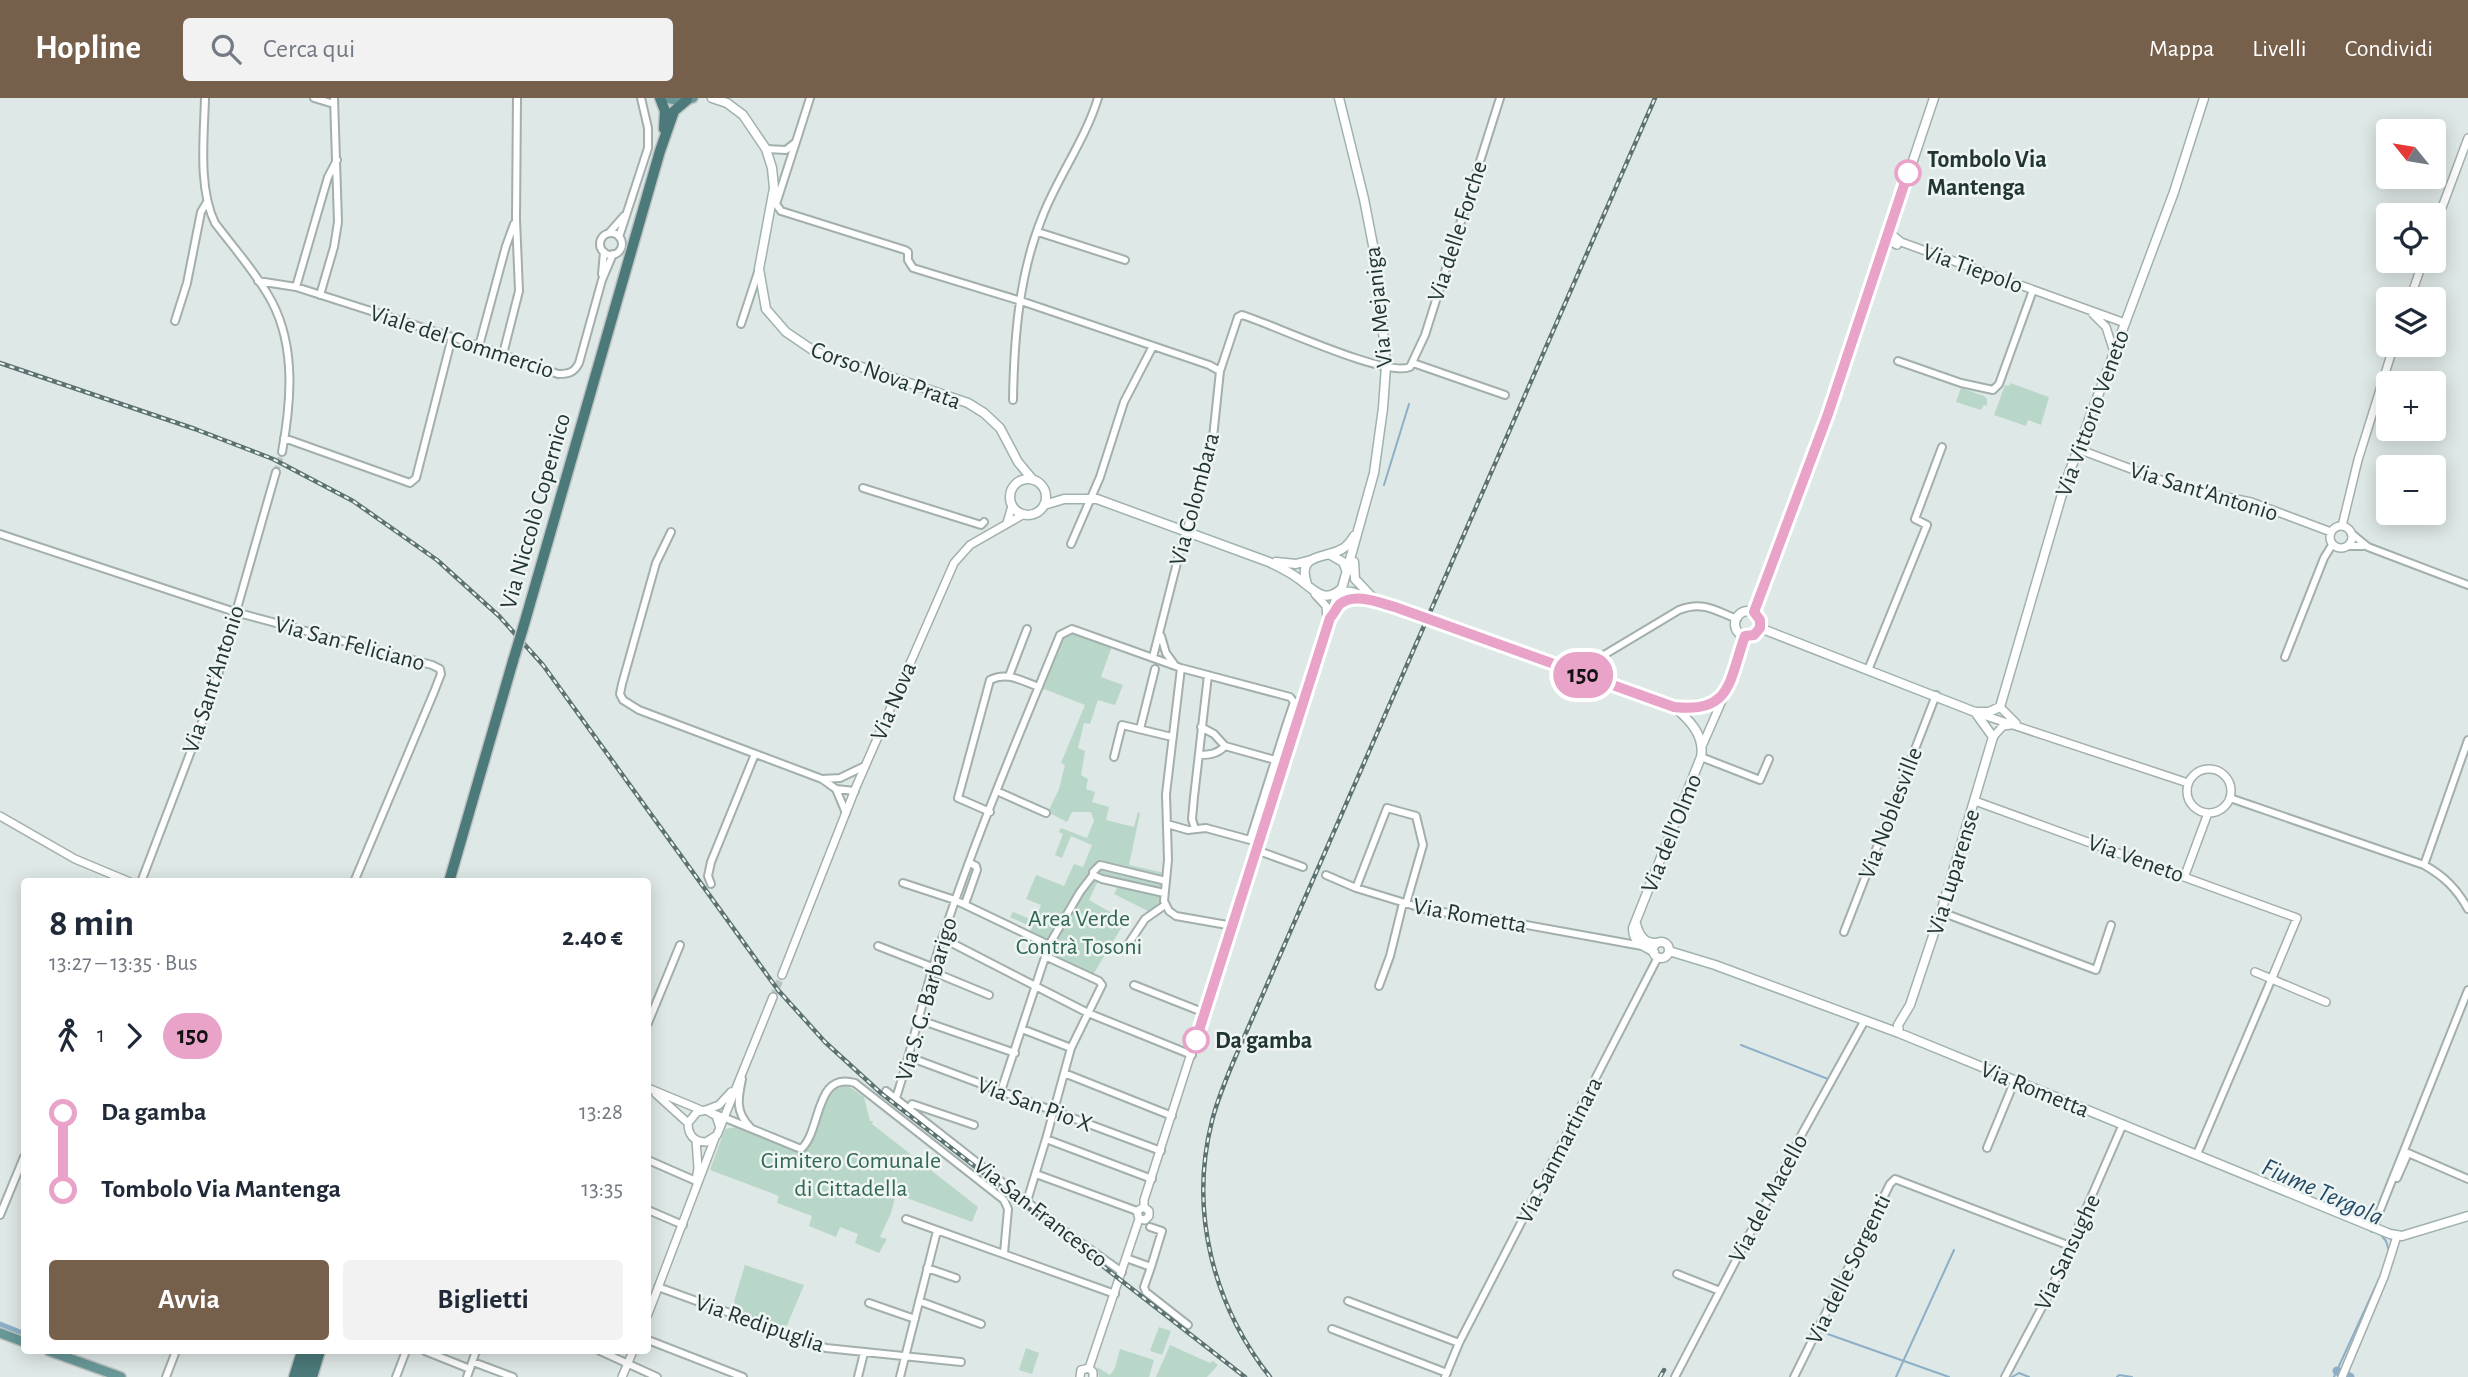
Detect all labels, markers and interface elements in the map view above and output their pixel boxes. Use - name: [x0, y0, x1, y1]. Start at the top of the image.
- search box: [183, 18, 673, 81]
- icon: search: [207, 30, 245, 68]
- text: Hopline: [35, 32, 141, 65]
- text: Cerca qui: [263, 36, 355, 62]
- text: Mappa: [2149, 37, 2214, 61]
- text: Livelli: [2252, 37, 2307, 61]
- text: Condividi: [2345, 37, 2433, 61]
- north arrow: [2376, 119, 2446, 189]
- map controls: [2376, 119, 2446, 525]
- place label: Tombolo Via Mantenga: [1927, 148, 2047, 200]
- street label: Via delle Forche: [1424, 158, 1492, 305]
- marker: Tombolo Via Mantenga: [1895, 160, 1921, 186]
- button: locate: [2376, 203, 2446, 273]
- street label: Via Tiepolo: [1919, 240, 2026, 298]
- street label: Via Mejaniga: [1361, 245, 1397, 369]
- button: layers: [2376, 287, 2446, 357]
- street label: Viale del Commercio: [367, 301, 557, 383]
- street label: Via Vittorio Veneto: [2052, 327, 2134, 500]
- street label: Corso Nova Prata: [808, 338, 964, 414]
- button: +: [2376, 371, 2446, 441]
- street label: Via Niccolò Copernico: [497, 411, 575, 612]
- street label: Via Colombara: [1166, 430, 1224, 568]
- button: −: [2376, 455, 2446, 525]
- street label: Via Sant'Antonio: [2127, 458, 2281, 526]
- street label: Via Sant'Antonio: [179, 602, 249, 756]
- street label: Via San Feliciano: [272, 612, 428, 676]
- line badge: 150: [1543, 652, 1623, 698]
- street label: Via Nova: [867, 659, 921, 744]
- text: 150: [1567, 663, 1599, 687]
- street label: Via Noblesville: [1855, 744, 1927, 883]
- street label: Via dell'Olmo: [1637, 771, 1707, 896]
- street label: Via Luparense: [1923, 806, 1985, 938]
- street label: Via Veneto: [2084, 830, 2187, 887]
- street label: Via Rometta: [1411, 894, 1529, 938]
- text: 8 min: [49, 905, 134, 943]
- park label: Area Verde Contrà Tosoni: [1016, 907, 1142, 959]
- street label: Via S. G. Barbarigo: [892, 915, 962, 1084]
- text: 2.40 €: [562, 924, 623, 950]
- text: 13:27 – 13:35 · Bus: [49, 952, 197, 975]
- icon: walk: [49, 1017, 87, 1055]
- icon: forward: [115, 1017, 153, 1055]
- text: 1: [97, 1024, 105, 1047]
- text: 150: [177, 1024, 208, 1048]
- marker: Da gamba: [1183, 1027, 1209, 1053]
- place label: Da gamba: [1215, 1029, 1312, 1053]
- street label: Via Rometta: [1977, 1057, 2092, 1123]
- street label: Via San Pio X: [974, 1073, 1095, 1137]
- street label: Via Sanmartinara: [1513, 1073, 1607, 1228]
- text: Da gamba: [101, 1099, 206, 1125]
- text: 13:28: [579, 1101, 623, 1124]
- street label: Via del Macello: [1725, 1130, 1813, 1267]
- park label: Cimitero Comunale di Cittadella: [761, 1149, 941, 1201]
- street label: Via San Francesco: [969, 1153, 1112, 1272]
- water label: Fiume Tergola: [2258, 1154, 2387, 1230]
- text: Tombolo Via Mantenga: [101, 1176, 341, 1202]
- text: 13:35: [581, 1178, 623, 1201]
- street label: Via delle Sorgenti: [1802, 1191, 1896, 1348]
- street label: Via Sansughe: [2031, 1191, 2105, 1314]
- button: Avvia: [49, 1260, 329, 1340]
- button: Biglietti: [343, 1260, 623, 1340]
- street label: Via Redipuglia: [692, 1291, 827, 1357]

